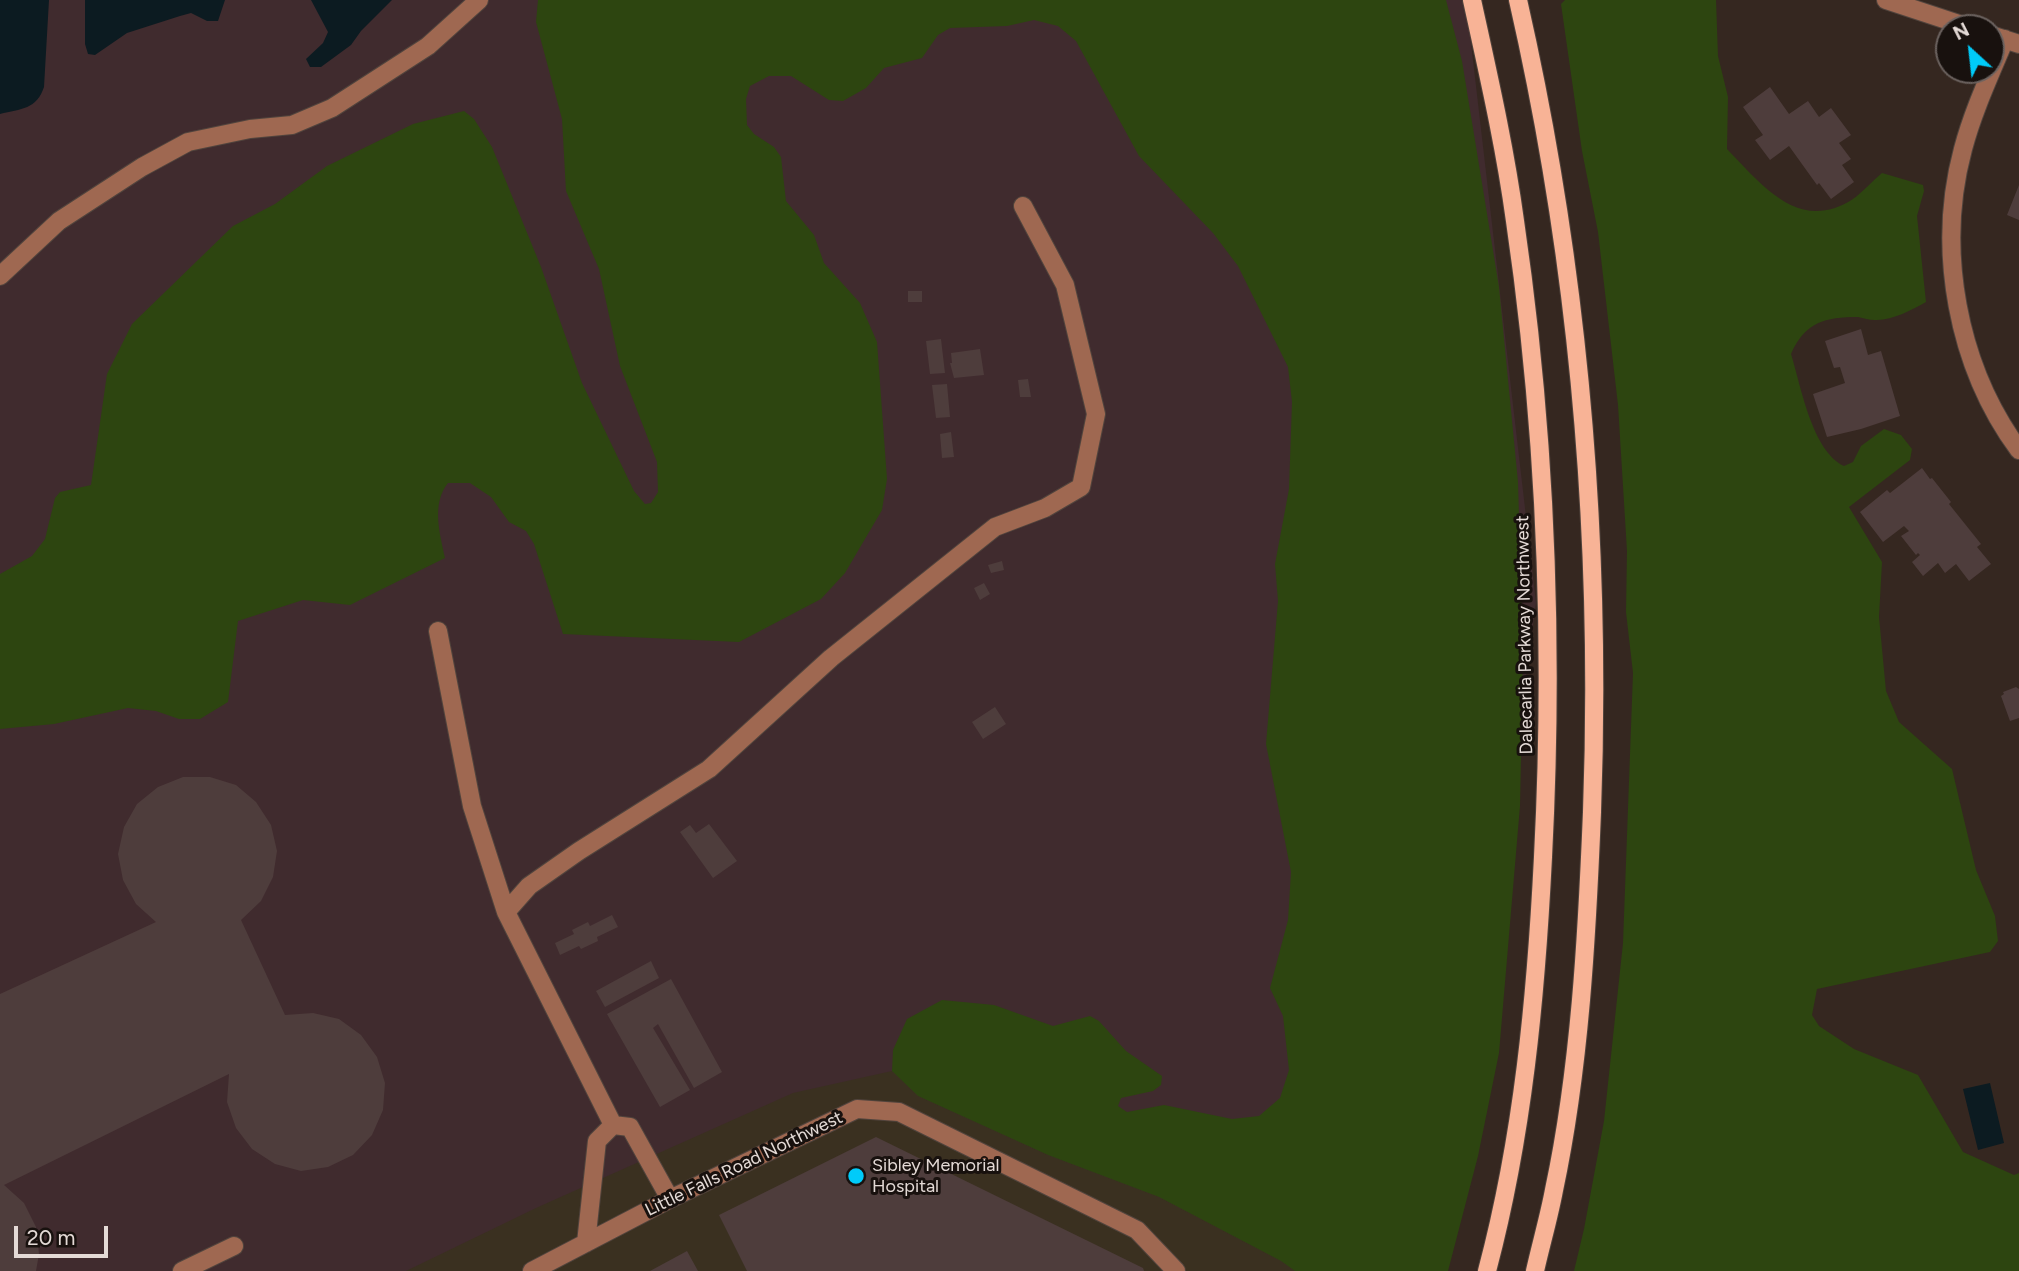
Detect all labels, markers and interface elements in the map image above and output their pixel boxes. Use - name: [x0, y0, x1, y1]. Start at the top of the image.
- north arrow: [1935, 14, 2005, 84]
- text: N: [1949, 18, 1973, 45]
- street label: Dalecarlia Parkway Northwest: [1512, 515, 1538, 755]
- street label: Little Falls Road Northwest: [642, 1107, 846, 1221]
- place label: Sibley Memorial Hospital: [872, 1155, 999, 1198]
- marker: Sibley Memorial Hospital: [846, 1166, 866, 1186]
- scale bar: [18, 1212, 112, 1256]
- text: 20 m: [27, 1225, 75, 1250]

